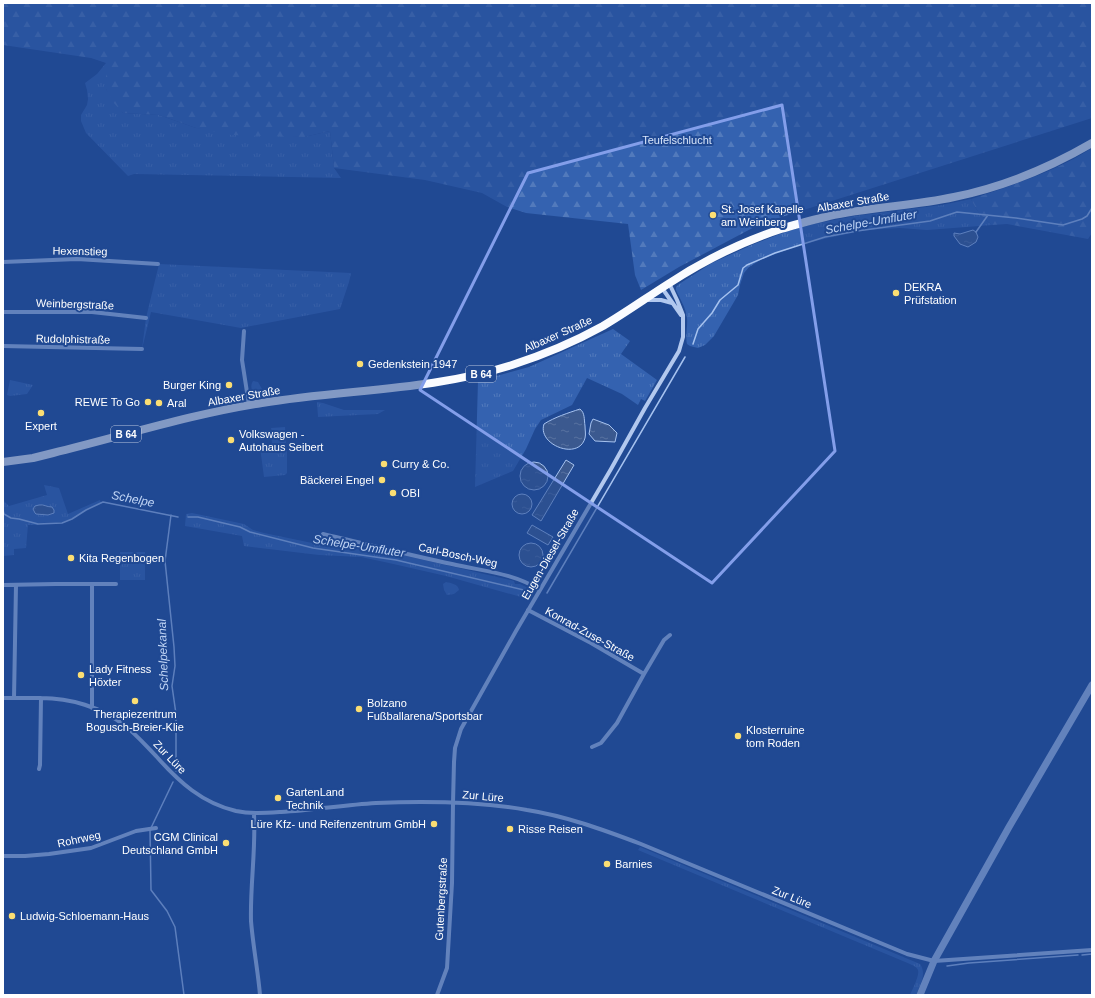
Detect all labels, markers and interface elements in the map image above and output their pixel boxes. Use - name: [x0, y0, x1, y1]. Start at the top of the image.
- park label: Teufelschlucht: [642, 134, 712, 146]
- street label: Albaxer Straße: [816, 190, 890, 214]
- place label: St. Josef Kapelle am Weinberg: [721, 203, 804, 228]
- water label: Schelpe-Umfluter: [824, 207, 919, 237]
- marker: St. Josef Kapelle am Weinberg: [708, 210, 718, 220]
- street label: Hexenstieg: [52, 245, 108, 257]
- place label: DEKRA Prüfstation: [904, 281, 957, 306]
- marker: DEKRA Prüfstation: [891, 288, 901, 298]
- street label: Weinbergstraße: [36, 297, 114, 311]
- street label: Albaxer Straße: [522, 314, 594, 354]
- street label: Rudolphistraße: [36, 332, 110, 346]
- place label: Gedenkstein 1947: [368, 358, 457, 370]
- marker: Gedenkstein 1947: [355, 359, 365, 369]
- road number: B 64: [466, 366, 496, 382]
- place label: Burger King: [163, 379, 221, 391]
- marker: Burger King: [224, 380, 234, 390]
- street label: Albaxer Straße: [207, 384, 281, 408]
- place label: REWE To Go: [75, 396, 140, 408]
- marker: REWE To Go: [143, 397, 153, 407]
- place label: Aral: [167, 397, 187, 409]
- marker: Aral: [154, 398, 164, 408]
- marker: Expert: [36, 408, 46, 418]
- place label: Expert: [25, 420, 57, 432]
- road number: B 64: [111, 426, 141, 442]
- place label: Volkswagen - Autohaus Seibert: [239, 428, 323, 453]
- marker: Volkswagen - Autohaus Seibert: [226, 435, 236, 445]
- place label: Curry & Co.: [392, 458, 449, 470]
- marker: Curry & Co.: [379, 459, 389, 469]
- place label: Bäckerei Engel: [300, 474, 374, 486]
- marker: Bäckerei Engel: [377, 475, 387, 485]
- place label: OBI: [401, 487, 420, 499]
- water label: Schelpe: [110, 488, 156, 510]
- marker: OBI: [388, 488, 398, 498]
- street label: Eugen-Diesel-Straße: [519, 507, 581, 601]
- water label: Schelpe-Umfluter: [312, 532, 407, 560]
- street label: Carl-Bosch-Weg: [417, 541, 499, 569]
- place label: Kita Regenbogen: [79, 552, 164, 564]
- marker: Kita Regenbogen: [66, 553, 76, 563]
- street label: Konrad-Zuse-Straße: [543, 604, 637, 664]
- water label: Schelpekanal: [155, 618, 171, 691]
- place label: Lady Fitness Höxter: [89, 663, 152, 688]
- marker: Lady Fitness Höxter: [76, 670, 86, 680]
- marker: Therapiezentrum Bogusch-Breier-Klie: [130, 696, 140, 706]
- place label: Bolzano Fußballarena/Sportsbar: [367, 697, 483, 722]
- marker: Bolzano Fußballarena/Sportsbar: [354, 704, 364, 714]
- place label: Therapiezentrum Bogusch-Breier-Klie: [86, 708, 184, 733]
- place label: Klosterruine tom Roden: [746, 724, 805, 749]
- marker: Klosterruine tom Roden: [733, 731, 743, 741]
- street label: Zur Lüre: [151, 738, 189, 776]
- place label: GartenLand Technik: [286, 786, 344, 811]
- street label: Zur Lüre: [462, 788, 504, 804]
- marker: GartenLand Technik: [273, 793, 283, 803]
- place label: Lüre Kfz- und Reifenzentrum GmbH: [251, 818, 426, 830]
- marker: Lüre Kfz- und Reifenzentrum GmbH: [429, 819, 439, 829]
- place label: Risse Reisen: [518, 823, 583, 835]
- marker: Risse Reisen: [505, 824, 515, 834]
- street label: Rohrweg: [56, 829, 102, 849]
- place label: CGM Clinical Deutschland GmbH: [122, 831, 218, 856]
- marker: CGM Clinical Deutschland GmbH: [221, 838, 231, 848]
- street label: Gutenbergstraße: [433, 857, 449, 941]
- place label: Barnies: [615, 858, 653, 870]
- marker: Barnies: [602, 859, 612, 869]
- street label: Zur Lüre: [770, 884, 814, 910]
- place label: Ludwig-Schloemann-Haus: [20, 910, 150, 922]
- marker: Ludwig-Schloemann-Haus: [7, 911, 17, 921]

